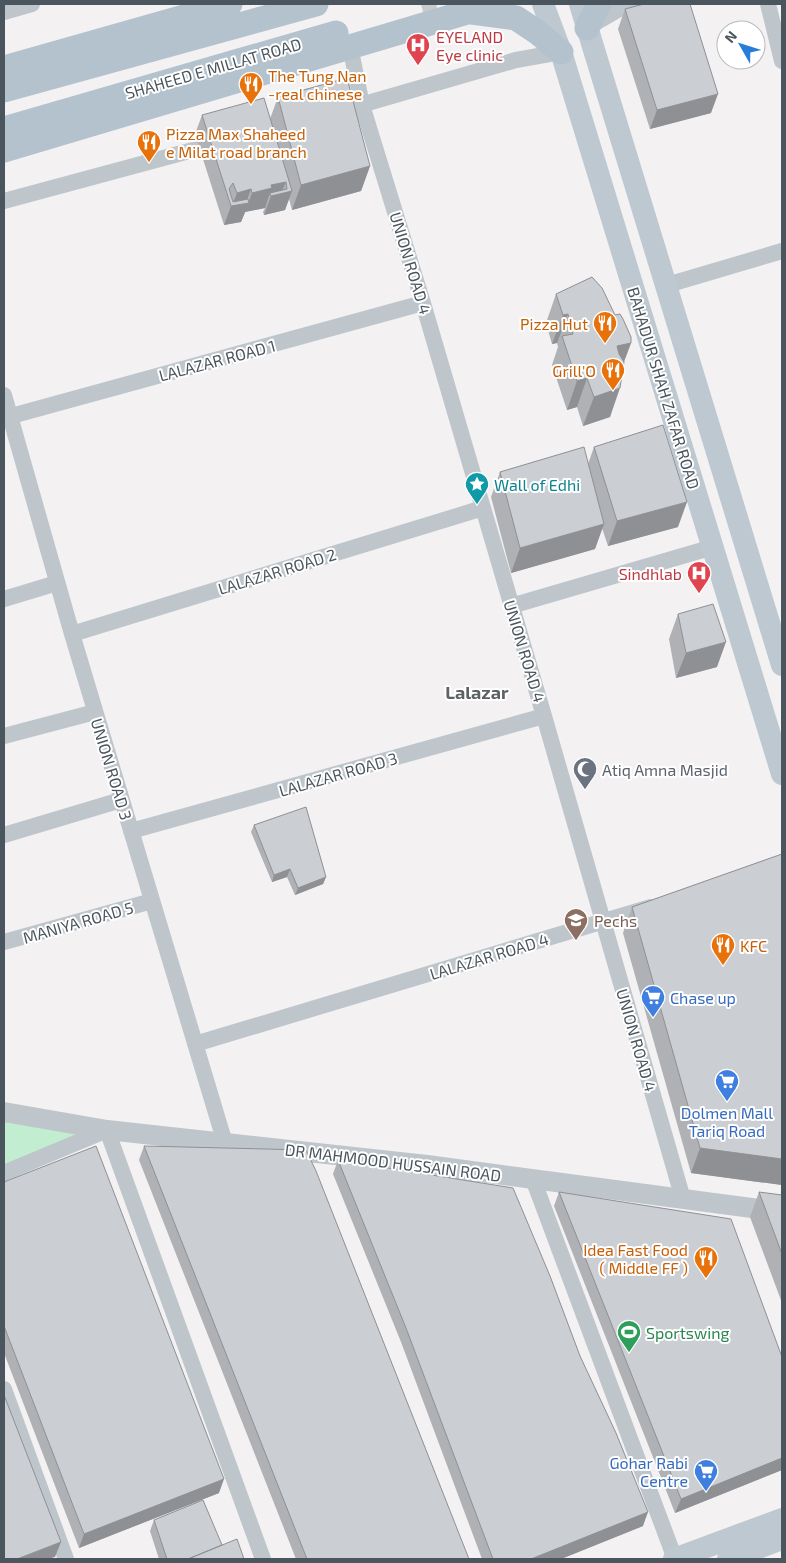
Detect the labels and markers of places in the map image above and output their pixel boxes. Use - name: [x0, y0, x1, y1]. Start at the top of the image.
- place label: EYELAND Eye clinic: [436, 27, 503, 64]
- hospital icon: EYELAND Eye clinic: [405, 32, 431, 66]
- place label: The Tung Nan -real chinese: [268, 66, 367, 103]
- restaurant icon: The Tung Nan -real chinese: [238, 71, 264, 105]
- place label: Pizza Max Shaheed e Milat road branch: [166, 124, 307, 161]
- restaurant icon: Pizza Max Shaheed e Milat road branch: [136, 129, 162, 163]
- restaurant icon: Pizza Hut: [592, 310, 618, 344]
- place label: Pizza Hut: [520, 314, 588, 333]
- restaurant icon: Grill'O: [600, 357, 626, 391]
- place label: Grill'O: [552, 361, 596, 380]
- place icon: Wall of Edhi: [464, 471, 490, 505]
- place label: Wall of Edhi: [494, 475, 580, 494]
- hospital icon: Sindhlab: [686, 560, 712, 594]
- place label: Sindhlab: [619, 564, 682, 583]
- mosque icon: Atiq Amna Masjid: [572, 756, 598, 790]
- place label: Atiq Amna Masjid: [602, 760, 728, 780]
- school or university icon: Pechs: [563, 907, 589, 941]
- place label: Pechs: [594, 911, 637, 930]
- restaurant icon: KFC: [710, 932, 736, 966]
- place label: KFC: [740, 936, 767, 955]
- supermarket icon: Chase up: [640, 984, 666, 1018]
- place label: Chase up: [670, 988, 736, 1007]
- supermarket icon: Dolmen Mall Tariq Road: [714, 1068, 740, 1102]
- place label: Dolmen Mall Tariq Road: [681, 1103, 773, 1140]
- place label: Idea Fast Food ( Middle FF ): [583, 1240, 688, 1277]
- restaurant icon: Idea Fast Food ( Middle FF ): [693, 1245, 719, 1279]
- sports icon: Sportswing: [616, 1319, 642, 1353]
- place label: Sportswing: [646, 1323, 729, 1342]
- place label: Gohar Rabi Centre: [609, 1453, 688, 1490]
- supermarket icon: Gohar Rabi Centre: [693, 1458, 719, 1492]

